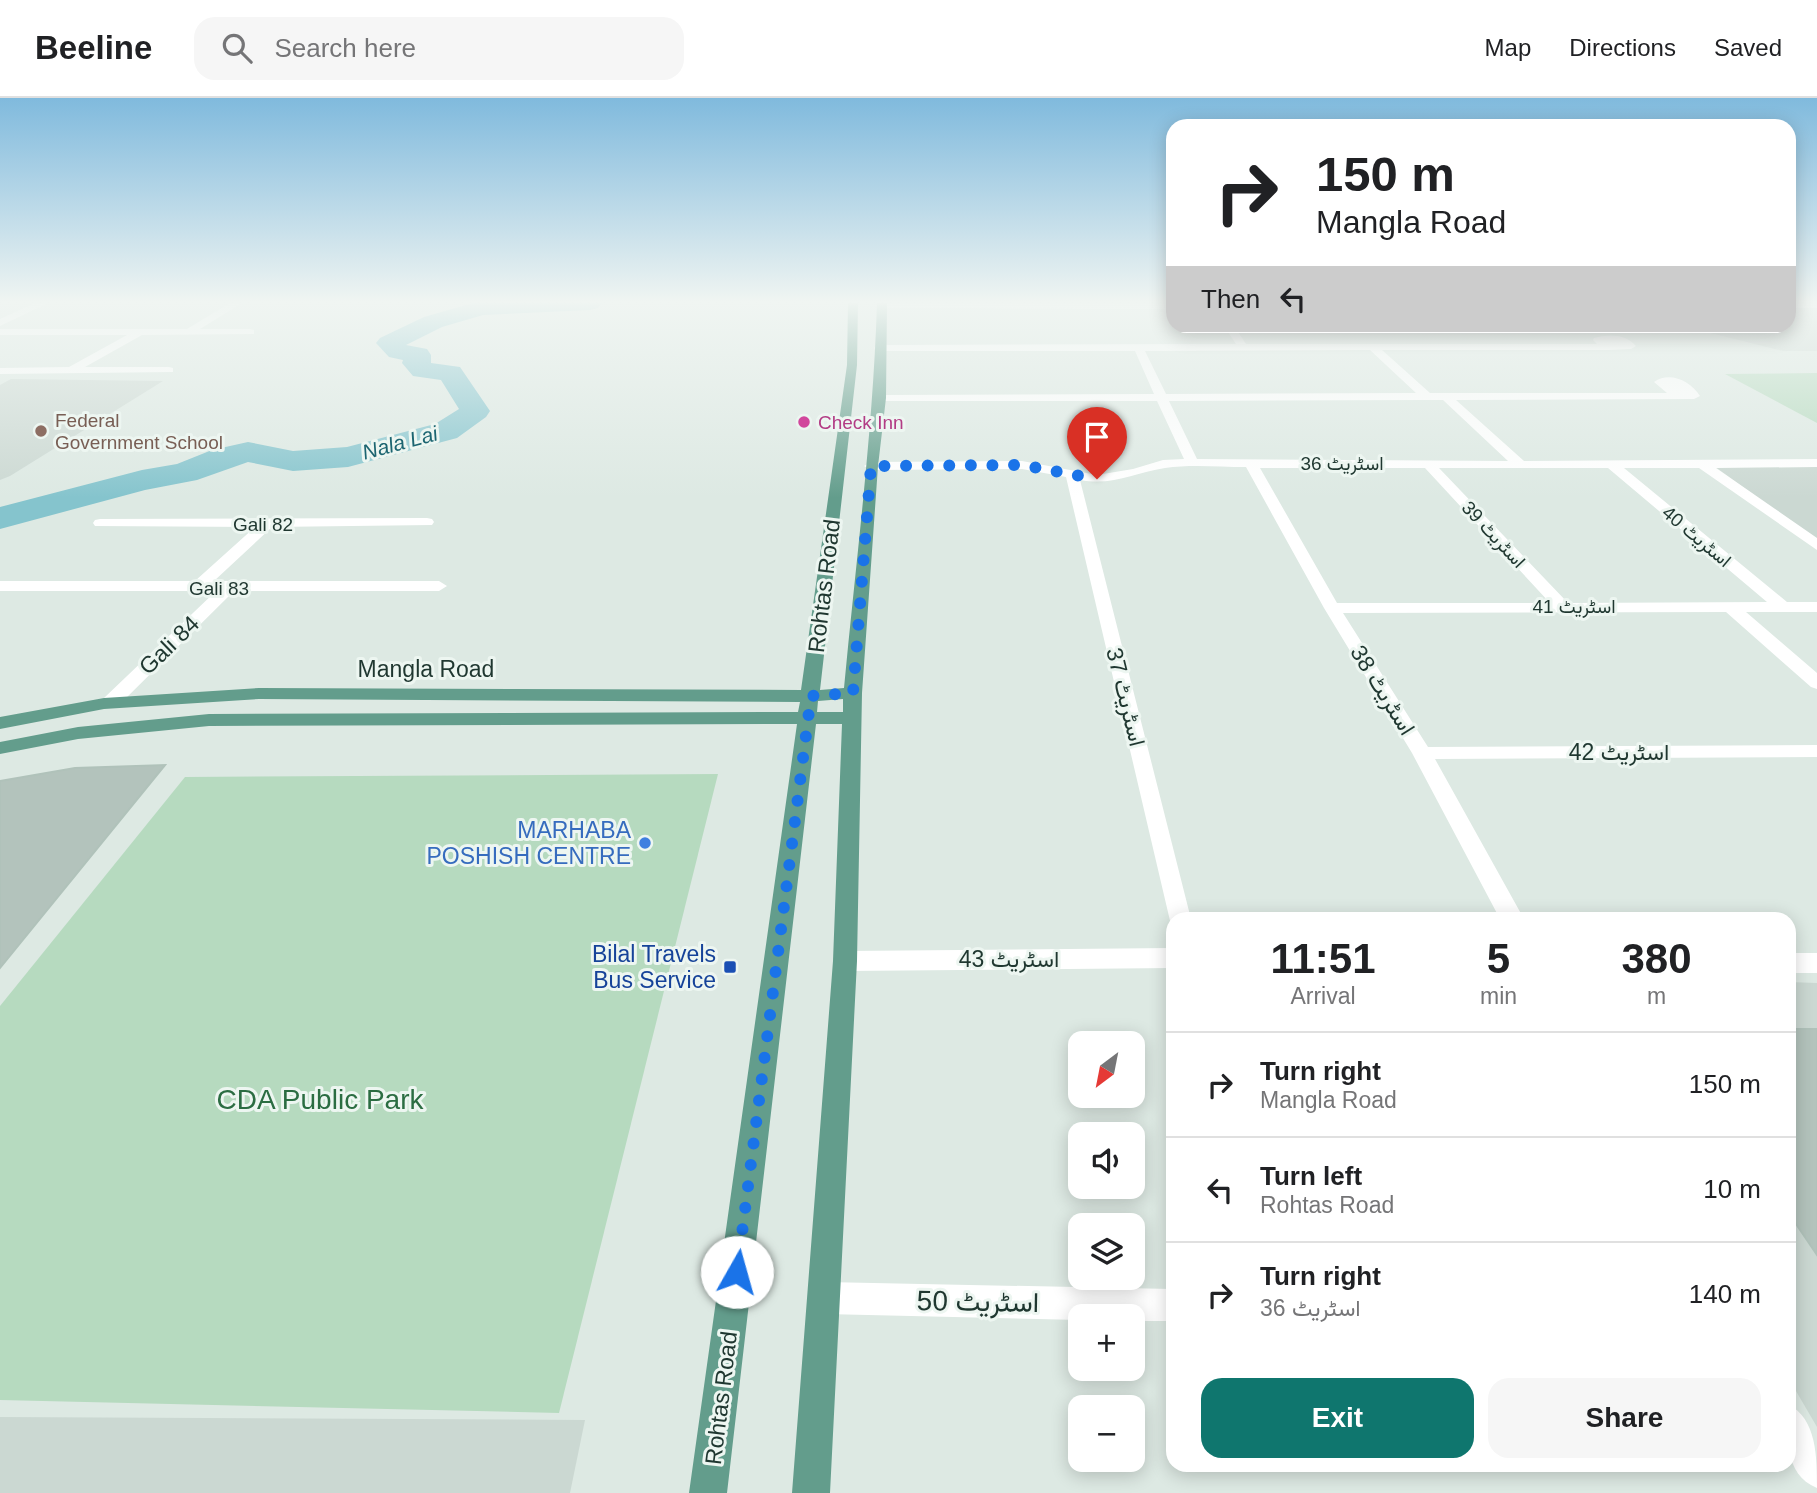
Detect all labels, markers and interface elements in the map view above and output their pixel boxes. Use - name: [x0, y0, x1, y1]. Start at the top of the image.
- search box: [194, 17, 684, 80]
- text: Beeline: [35, 29, 152, 66]
- icon: search: [218, 29, 256, 67]
- text: Search here: [274, 33, 416, 63]
- text: Map: [1485, 34, 1531, 61]
- text: Directions: [1569, 34, 1676, 61]
- text: Saved: [1714, 34, 1782, 61]
- icon: right: [1201, 147, 1292, 238]
- text: 150 m: [1316, 147, 1455, 201]
- text: Mangla Road: [1316, 204, 1506, 240]
- icon: left: [1274, 280, 1312, 318]
- text: Then: [1201, 284, 1260, 314]
- pin: [1067, 407, 1127, 479]
- place label: Federal Government School: [55, 410, 223, 453]
- place label: Check Inn: [818, 412, 904, 433]
- marker: Check Inn: [796, 414, 812, 430]
- icon: arrive: [1078, 418, 1116, 456]
- water label: Nala Lai: [360, 421, 441, 464]
- marker: Federal Government School: [33, 423, 49, 439]
- street label: اسٹریٹ 36: [1300, 453, 1384, 475]
- street label: اسٹریٹ 39: [1457, 497, 1530, 573]
- street label: اسٹریٹ 40: [1657, 502, 1735, 572]
- street label: Gali 82: [233, 514, 293, 535]
- street label: Rohtas Road: [803, 518, 845, 654]
- street label: Gali 83: [189, 578, 249, 599]
- street label: اسٹریٹ 41: [1532, 596, 1616, 618]
- street label: Gali 84: [134, 610, 204, 680]
- street label: اسٹریٹ 38: [1344, 640, 1421, 741]
- street label: اسٹریٹ 37: [1099, 645, 1151, 749]
- street label: Mangla Road: [358, 656, 494, 682]
- street label: اسٹریٹ 42: [1569, 739, 1669, 767]
- place label: MARHABA POSHISH CENTRE: [427, 817, 632, 869]
- marker: MARHABA POSHISH CENTRE: [637, 835, 653, 851]
- text: 11:51: [1270, 935, 1376, 982]
- text: 5: [1487, 935, 1510, 982]
- text: 380: [1621, 935, 1692, 982]
- place label: Bilal Travels Bus Service: [592, 941, 716, 993]
- street label: اسٹریٹ 43: [959, 946, 1059, 974]
- marker: Bilal Travels Bus Service: [722, 959, 738, 975]
- text: Arrival: [1290, 983, 1356, 1009]
- text: min: [1480, 983, 1517, 1009]
- text: m: [1647, 983, 1666, 1009]
- north arrow: [1068, 1031, 1144, 1108]
- map controls: [1068, 1031, 1145, 1472]
- text: Turn right: [1260, 1056, 1381, 1086]
- icon: right: [1201, 1066, 1239, 1104]
- text: 150 m: [1689, 1069, 1761, 1099]
- park label: CDA Public Park: [217, 1084, 424, 1115]
- text: Mangla Road: [1260, 1087, 1397, 1113]
- button: sound: [1068, 1122, 1145, 1199]
- text: Turn left: [1260, 1161, 1362, 1191]
- icon: left: [1201, 1171, 1239, 1209]
- text: 10 m: [1703, 1174, 1761, 1204]
- text: Rohtas Road: [1260, 1192, 1394, 1218]
- button: layers: [1068, 1213, 1145, 1290]
- position arrow: [700, 1235, 774, 1309]
- text: Turn right: [1260, 1261, 1381, 1291]
- icon: right: [1201, 1276, 1239, 1314]
- text: 140 m: [1689, 1279, 1761, 1309]
- street label: اسٹریٹ 50: [916, 1285, 1040, 1320]
- text: اسٹریٹ 36: [1260, 1295, 1361, 1321]
- button: +: [1068, 1304, 1145, 1381]
- street label: Rohtas Road: [700, 1330, 742, 1466]
- button: Exit: [1201, 1378, 1474, 1458]
- button: Share: [1488, 1378, 1761, 1458]
- button: −: [1068, 1395, 1145, 1472]

